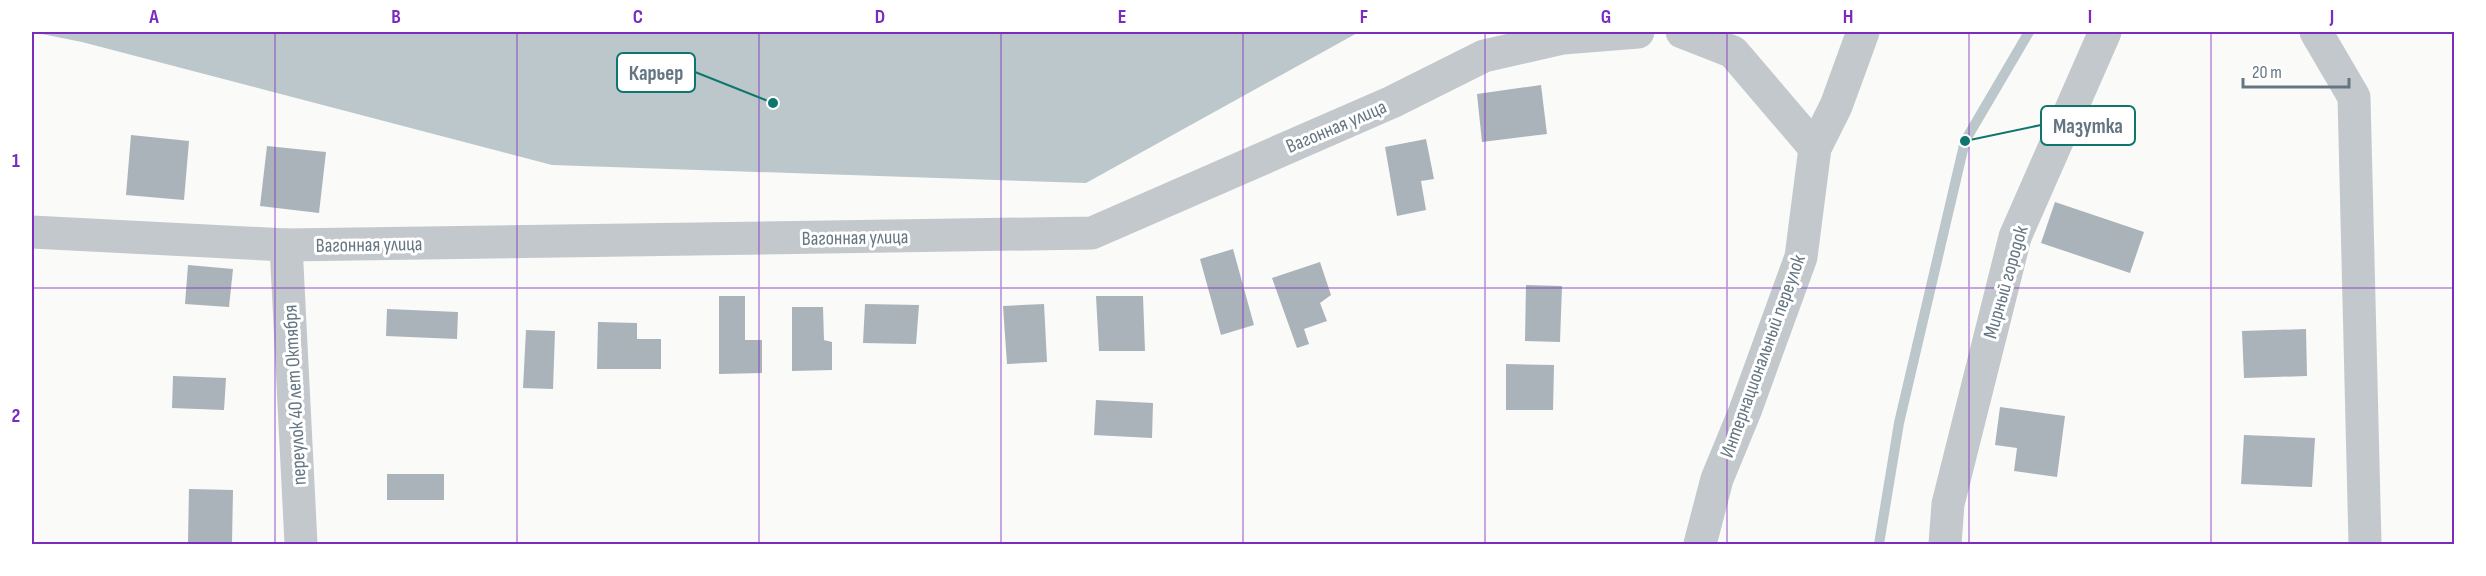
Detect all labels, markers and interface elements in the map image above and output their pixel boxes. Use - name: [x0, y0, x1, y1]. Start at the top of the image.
- text: A: [148, 5, 159, 29]
- text: B: [391, 5, 401, 29]
- text: C: [633, 5, 643, 29]
- text: D: [875, 5, 885, 29]
- text: E: [1118, 5, 1126, 29]
- text: F: [1360, 5, 1368, 29]
- text: G: [1601, 5, 1611, 29]
- text: H: [1843, 5, 1853, 29]
- text: I: [2088, 5, 2092, 29]
- text: J: [2329, 5, 2334, 29]
- scale bar: [2243, 51, 2350, 89]
- callout: Карьер: [617, 53, 695, 92]
- text: Карьер: [629, 61, 683, 86]
- text: 20 m: [2252, 62, 2282, 83]
- street label: Вагонная улица: [1283, 95, 1390, 159]
- callout: Мазутка: [2041, 106, 2135, 145]
- text: Мазутка: [2053, 114, 2123, 139]
- text: 1: [12, 149, 20, 173]
- street label: Мирный городок: [1978, 223, 2034, 341]
- street label: Вагонная улица: [801, 225, 909, 251]
- street label: Вагонная улица: [315, 232, 423, 258]
- street label: Интернациональный переулок: [1715, 251, 1811, 461]
- street label: переулок 40 лет Октября: [278, 304, 312, 486]
- text: 2: [12, 404, 20, 428]

